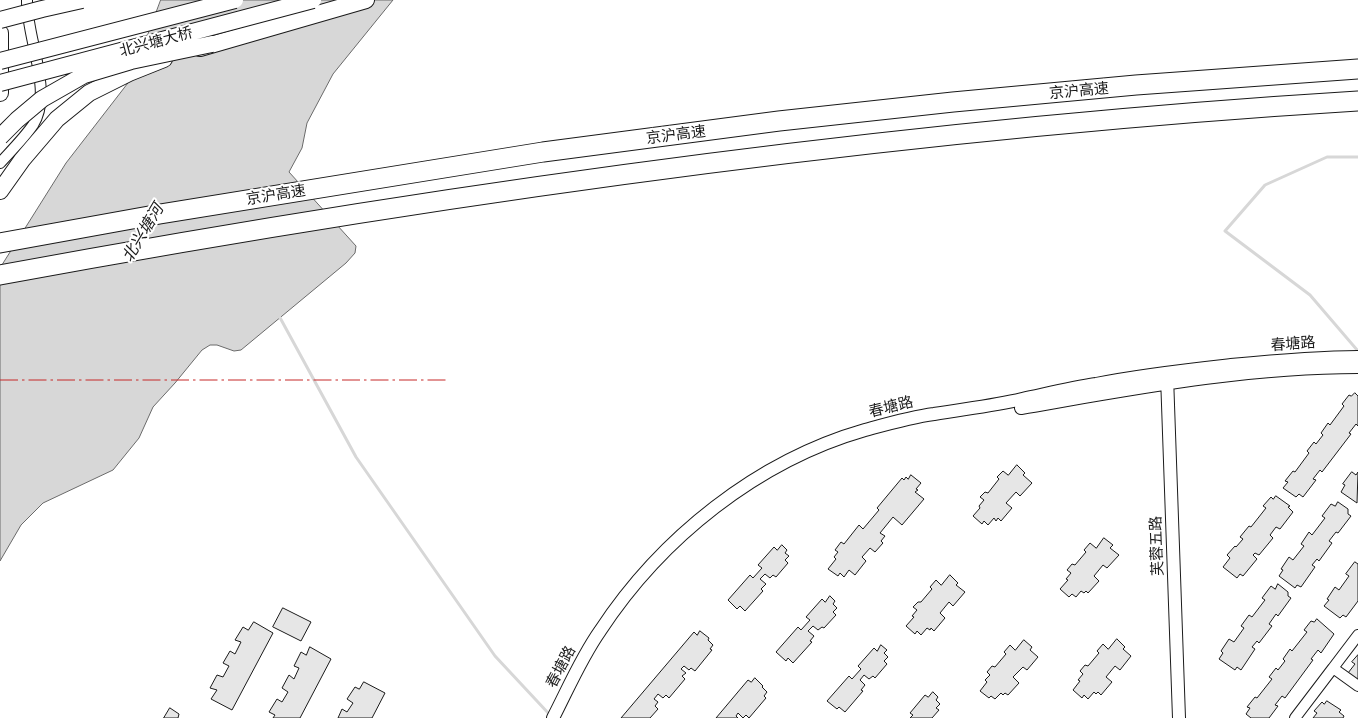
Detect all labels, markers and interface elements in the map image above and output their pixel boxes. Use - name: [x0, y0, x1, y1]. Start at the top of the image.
- street label: 北兴塘大桥: [117, 24, 195, 60]
- street label: 京沪高速: [1048, 79, 1110, 103]
- street label: 京沪高速: [645, 122, 707, 148]
- street label: 京沪高速: [245, 181, 307, 209]
- water label: 北兴塘河: [118, 201, 168, 265]
- street label: 春塘路: [1270, 333, 1316, 355]
- street label: 春塘路: [867, 393, 915, 421]
- street label: 芙蓉五路: [1147, 516, 1167, 576]
- street label: 春塘路: [542, 643, 580, 691]

